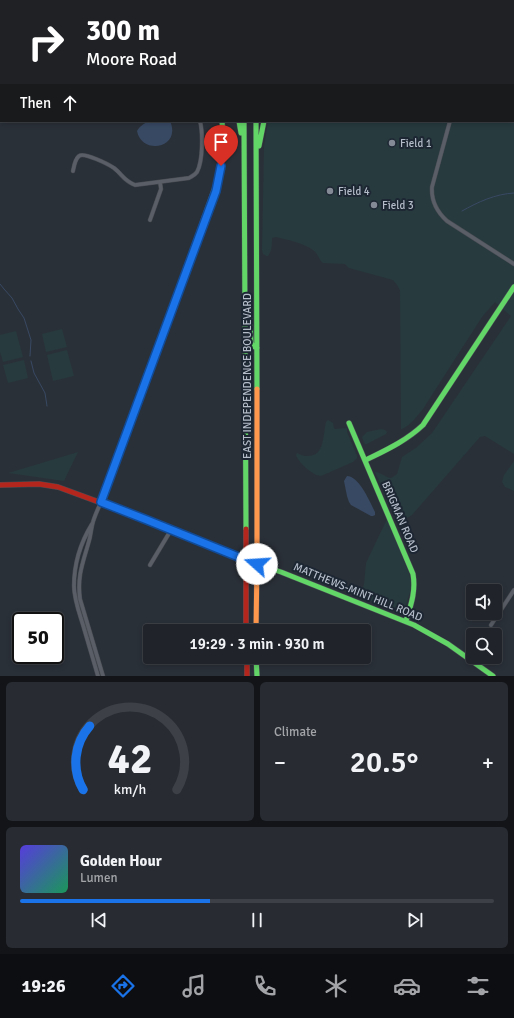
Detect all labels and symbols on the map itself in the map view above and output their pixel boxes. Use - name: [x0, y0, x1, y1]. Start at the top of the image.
- pin: [204, 125, 238, 166]
- place label: Field 1: [400, 137, 432, 150]
- marker: Field 1: [387, 138, 397, 148]
- place label: Field 4: [338, 185, 370, 198]
- marker: Field 4: [325, 186, 335, 196]
- place label: Field 3: [382, 199, 414, 212]
- marker: Field 3: [369, 200, 379, 210]
- street label: EAST INDEPENDENCE BOULEVARD: [241, 293, 254, 459]
- street label: BRIGMAN ROAD: [379, 479, 421, 555]
- position arrow: [236, 543, 278, 585]
- street label: MATTHEWS-MINT HILL ROAD: [292, 560, 424, 624]
- speed limit sign: 50: [12, 612, 64, 664]

